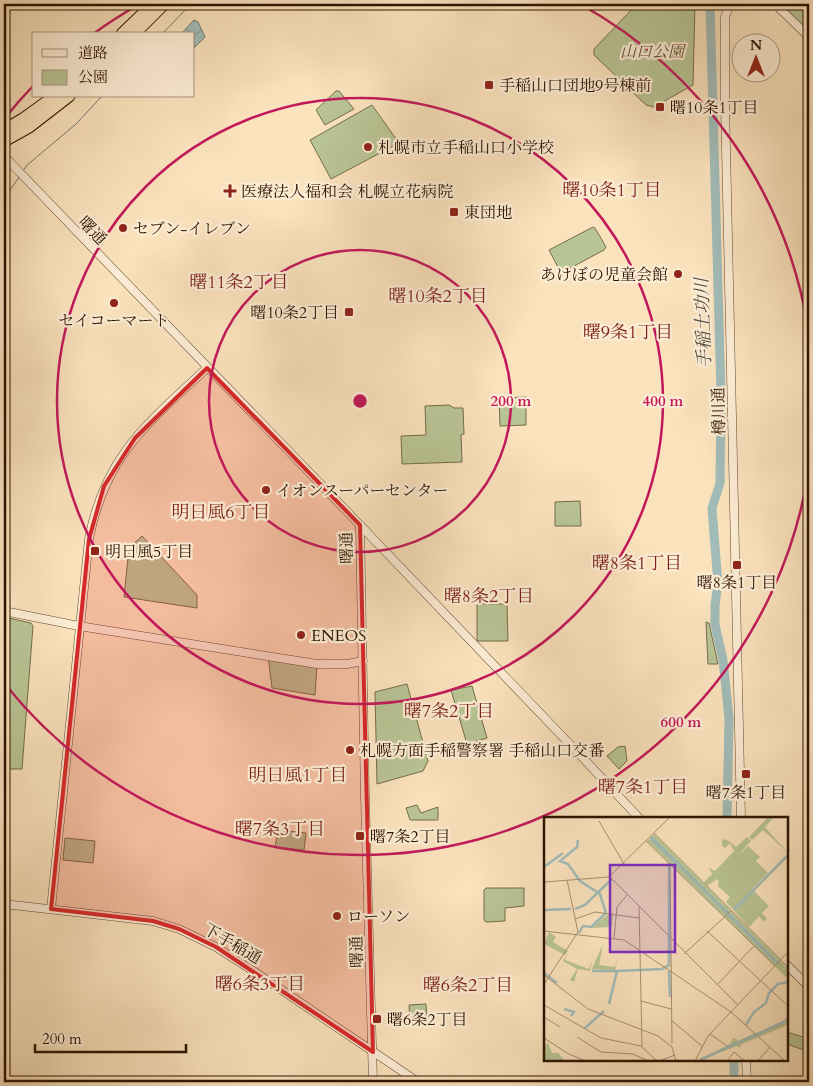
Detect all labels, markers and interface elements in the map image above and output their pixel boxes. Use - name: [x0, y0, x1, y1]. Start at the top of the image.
- legend: [32, 32, 195, 98]
- north arrow: [730, 32, 780, 82]
- text: N: [750, 36, 762, 55]
- park label: 山口公園: [620, 41, 687, 63]
- text: 道路: [78, 43, 108, 63]
- text: 公園: [78, 67, 108, 87]
- place label: 手稲山口団地9号棟前: [499, 75, 651, 97]
- marker: 手稲山口団地9号棟前: [483, 79, 495, 91]
- place label: 曙10条1丁目: [670, 97, 759, 119]
- marker: 曙10条1丁目: [654, 101, 666, 113]
- place label: 札幌市立手稲山口小学校: [378, 137, 554, 159]
- marker: 札幌市立手稲山口小学校: [362, 141, 374, 153]
- district label: 曙10条1丁目: [562, 178, 662, 203]
- place label: 医療法人福和会 札幌立花病院: [241, 181, 453, 203]
- marker: 医療法人福和会 札幌立花病院: [223, 184, 237, 198]
- place label: 東団地: [464, 202, 512, 224]
- marker: 東団地: [448, 206, 460, 218]
- street label: 曙通: [73, 212, 111, 250]
- place label: セブン-イレブン: [133, 218, 251, 240]
- marker: セブン-イレブン: [117, 222, 129, 234]
- place label: あけぼの児童会館: [540, 264, 668, 286]
- marker: あけぼの児童会館: [672, 268, 684, 280]
- district label: 曙11条2丁目: [189, 270, 289, 295]
- water label: 手稲土功川: [689, 276, 718, 368]
- district label: 曙10条2丁目: [388, 284, 488, 309]
- marker: セイコーマート: [108, 297, 120, 309]
- place label: 曙10条2丁目: [250, 302, 339, 324]
- marker: 曙10条2丁目: [343, 306, 355, 318]
- place label: セイコーマート: [59, 310, 169, 332]
- district label: 曙9条1丁目: [583, 320, 673, 345]
- street label: 樽川通: [708, 387, 730, 435]
- text: 200 m: [491, 391, 532, 411]
- text: 400 m: [643, 391, 684, 411]
- centre of rings: [351, 392, 369, 410]
- place label: イオンスーパーセンター: [276, 480, 448, 502]
- marker: イオンスーパーセンター: [260, 484, 272, 496]
- district label: 明日風6丁目: [171, 500, 271, 525]
- street label: 曙通: [335, 532, 359, 564]
- place label: 明日風5丁目: [105, 541, 193, 563]
- marker: 明日風5丁目: [89, 545, 101, 557]
- district label: 曙8条1丁目: [592, 551, 682, 576]
- marker: 曙8条1丁目: [731, 559, 743, 571]
- place label: 曙8条1丁目: [697, 572, 777, 594]
- district label: 曙8条2丁目: [444, 584, 534, 609]
- place label: ENEOS: [311, 625, 366, 647]
- marker: ENEOS: [295, 629, 307, 641]
- district label: 曙7条2丁目: [404, 699, 494, 724]
- text: 600 m: [661, 712, 702, 732]
- place label: 札幌方面手稲警察署 手稲山口交番: [360, 740, 604, 762]
- marker: 札幌方面手稲警察署 手稲山口交番: [344, 744, 356, 756]
- district label: 明日風1丁目: [248, 763, 348, 788]
- marker: 曙7条1丁目: [740, 768, 752, 780]
- district label: 曙7条1丁目: [598, 775, 688, 800]
- place label: 曙7条1丁目: [706, 782, 786, 804]
- district label: 曙7条3丁目: [235, 817, 325, 842]
- inset map: [544, 817, 788, 1061]
- place label: 曙7条2丁目: [370, 826, 450, 848]
- marker: 曙7条2丁目: [354, 830, 366, 842]
- place label: ローソン: [347, 906, 410, 928]
- marker: ローソン: [331, 910, 343, 922]
- street label: 下手稲通: [199, 918, 266, 969]
- street label: 曙通: [345, 936, 369, 968]
- district label: 曙6条3丁目: [215, 972, 305, 997]
- district label: 曙6条2丁目: [423, 973, 513, 998]
- place label: 曙6条2丁目: [387, 1009, 467, 1031]
- marker: 曙6条2丁目: [371, 1013, 383, 1025]
- scale bar: [35, 1021, 186, 1053]
- text: 200 m: [42, 1029, 82, 1049]

